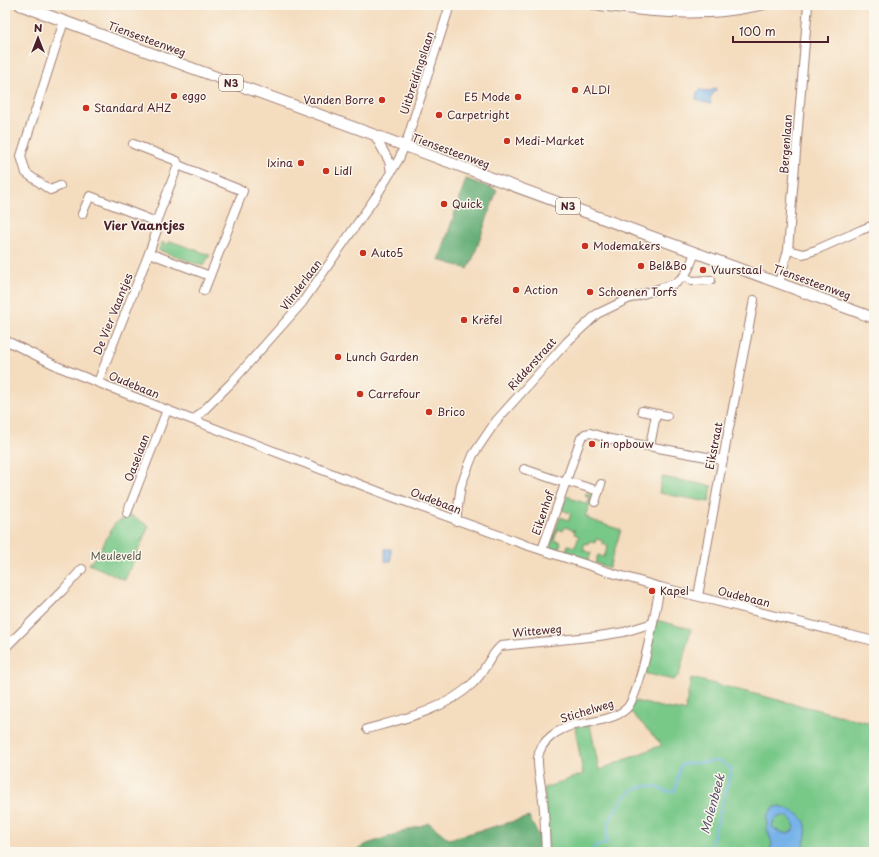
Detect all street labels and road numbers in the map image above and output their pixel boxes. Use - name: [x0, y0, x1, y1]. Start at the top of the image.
- street label: Tiensesteenweg: [106, 17, 189, 61]
- street label: Uitbreidingslaan: [395, 29, 438, 117]
- road number: N3: [219, 75, 243, 91]
- street label: Bergenlaan: [775, 114, 796, 174]
- street label: Tiensesteenweg: [410, 129, 493, 173]
- road number: N3: [556, 198, 580, 214]
- street label: Vlinderlaan: [276, 256, 326, 314]
- street label: Tiensesteenweg: [771, 260, 854, 304]
- street label: De Vier Vaantjes: [88, 270, 137, 357]
- street label: Ridderstraat: [503, 333, 560, 394]
- street label: Oudebaan: [106, 367, 162, 402]
- street label: Eikstraat: [701, 420, 727, 471]
- street label: Oaselaan: [120, 432, 153, 484]
- street label: Oudebaan: [408, 483, 464, 518]
- street label: Eikenhof: [527, 488, 558, 537]
- street label: Oudebaan: [716, 582, 772, 611]
- street label: Witteweg: [512, 620, 562, 641]
- street label: Stichelweg: [558, 694, 616, 727]

